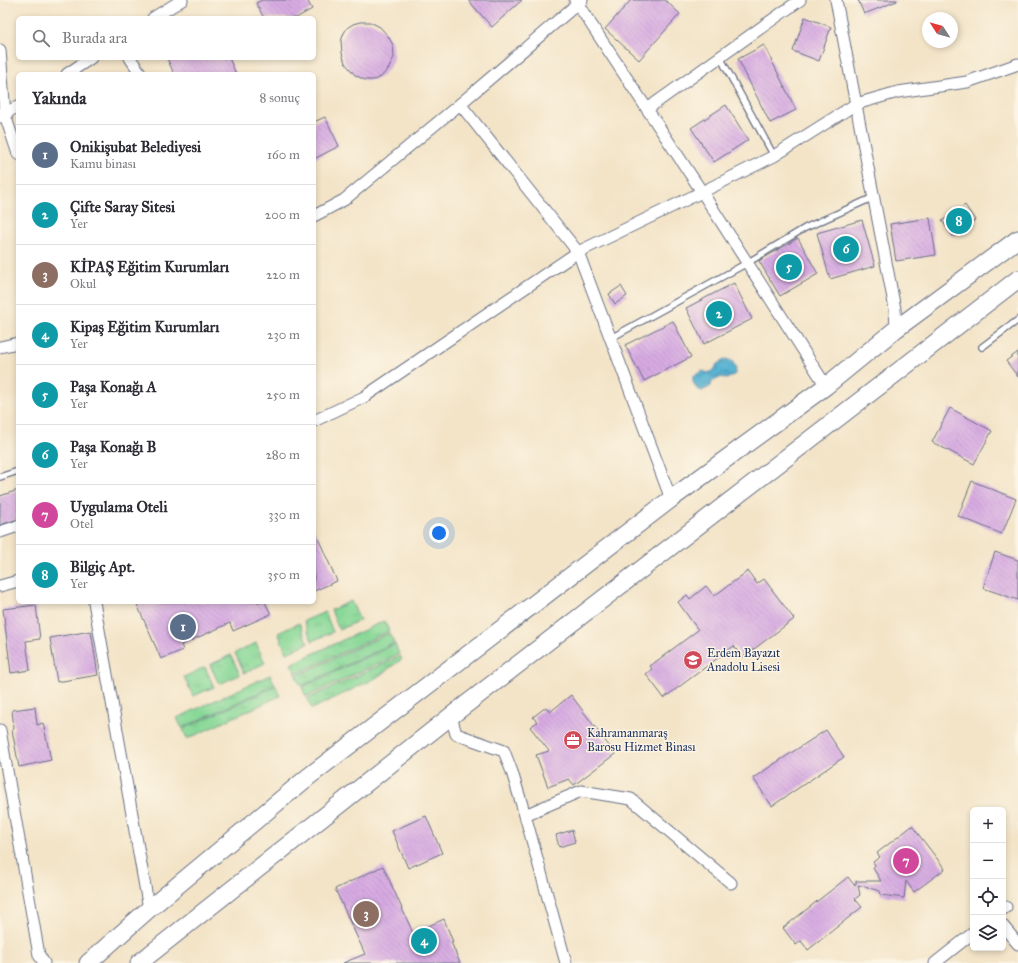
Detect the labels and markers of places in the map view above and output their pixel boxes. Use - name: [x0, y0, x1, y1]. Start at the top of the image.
- pin: 8: [946, 206, 972, 236]
- pin: 6: [833, 234, 859, 264]
- pin: 5: [776, 252, 802, 282]
- pin: 2: [706, 299, 732, 329]
- pin: 1: [170, 612, 196, 642]
- place label: Erdem Bayazıt Anadolu Lisesi: [706, 646, 781, 674]
- school or university icon: Erdem Bayazıt Anadolu Lisesi: [682, 649, 704, 671]
- place label: Kahramanmaraş Barosu Hizmet Binası: [587, 726, 696, 754]
- office icon: Kahramanmaraş Barosu Hizmet Binası: [562, 729, 584, 751]
- pin: 7: [893, 846, 919, 876]
- pin: 3: [353, 899, 379, 929]
- pin: 4: [411, 926, 437, 956]

